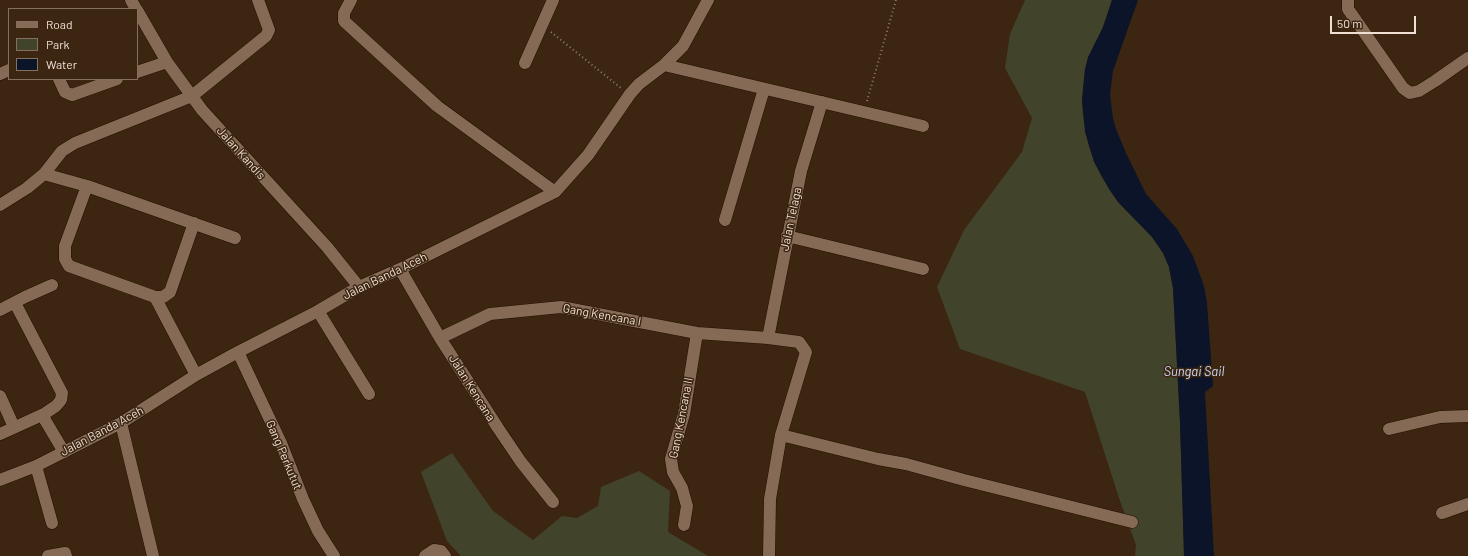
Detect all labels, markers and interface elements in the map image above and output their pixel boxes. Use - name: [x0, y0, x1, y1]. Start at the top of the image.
- legend: [8, 8, 138, 80]
- scale bar: [1332, 8, 1418, 34]
- text: 50 m: [1337, 16, 1362, 30]
- text: Road: [46, 17, 73, 31]
- text: Park: [46, 37, 70, 51]
- text: Water: [46, 57, 77, 71]
- street label: Jalan Kandis: [214, 124, 268, 182]
- street label: Jalan Telaga: [777, 186, 805, 252]
- street label: Jalan Banda Aceh: [340, 249, 430, 303]
- street label: Gang Kencana I: [562, 301, 642, 329]
- street label: Jalan Kencana: [446, 352, 498, 424]
- water label: Sungai Sail: [1164, 364, 1224, 380]
- street label: Gang Kencana II: [666, 376, 696, 460]
- street label: Jalan Banda Aceh: [58, 403, 146, 459]
- street label: Gang Perkutut: [263, 418, 305, 492]

